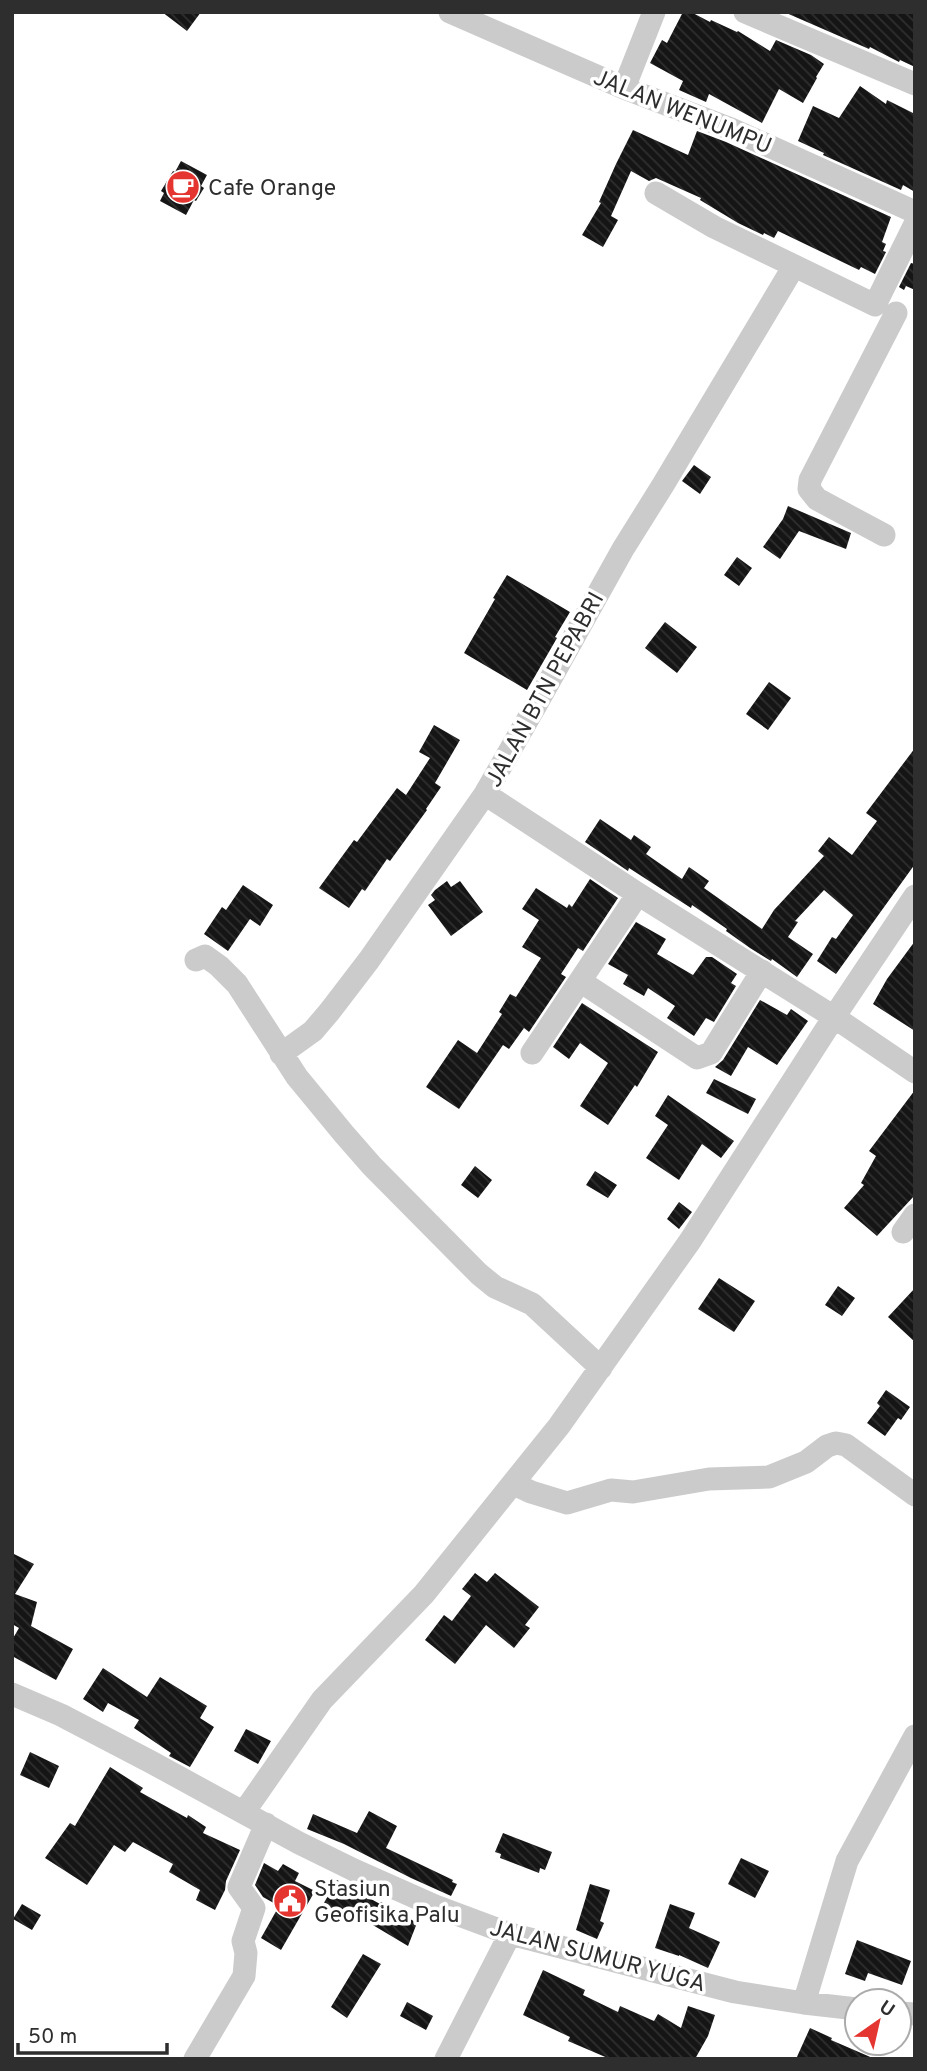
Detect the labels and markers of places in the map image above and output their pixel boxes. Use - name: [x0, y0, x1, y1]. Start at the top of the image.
- cafe icon: Cafe Orange: [164, 168, 202, 206]
- place label: Cafe Orange: [208, 175, 336, 204]
- place label: Stasiun Geofisika Palu: [314, 1876, 460, 1931]
- public building icon: Stasiun Geofisika Palu: [271, 1882, 309, 1920]

